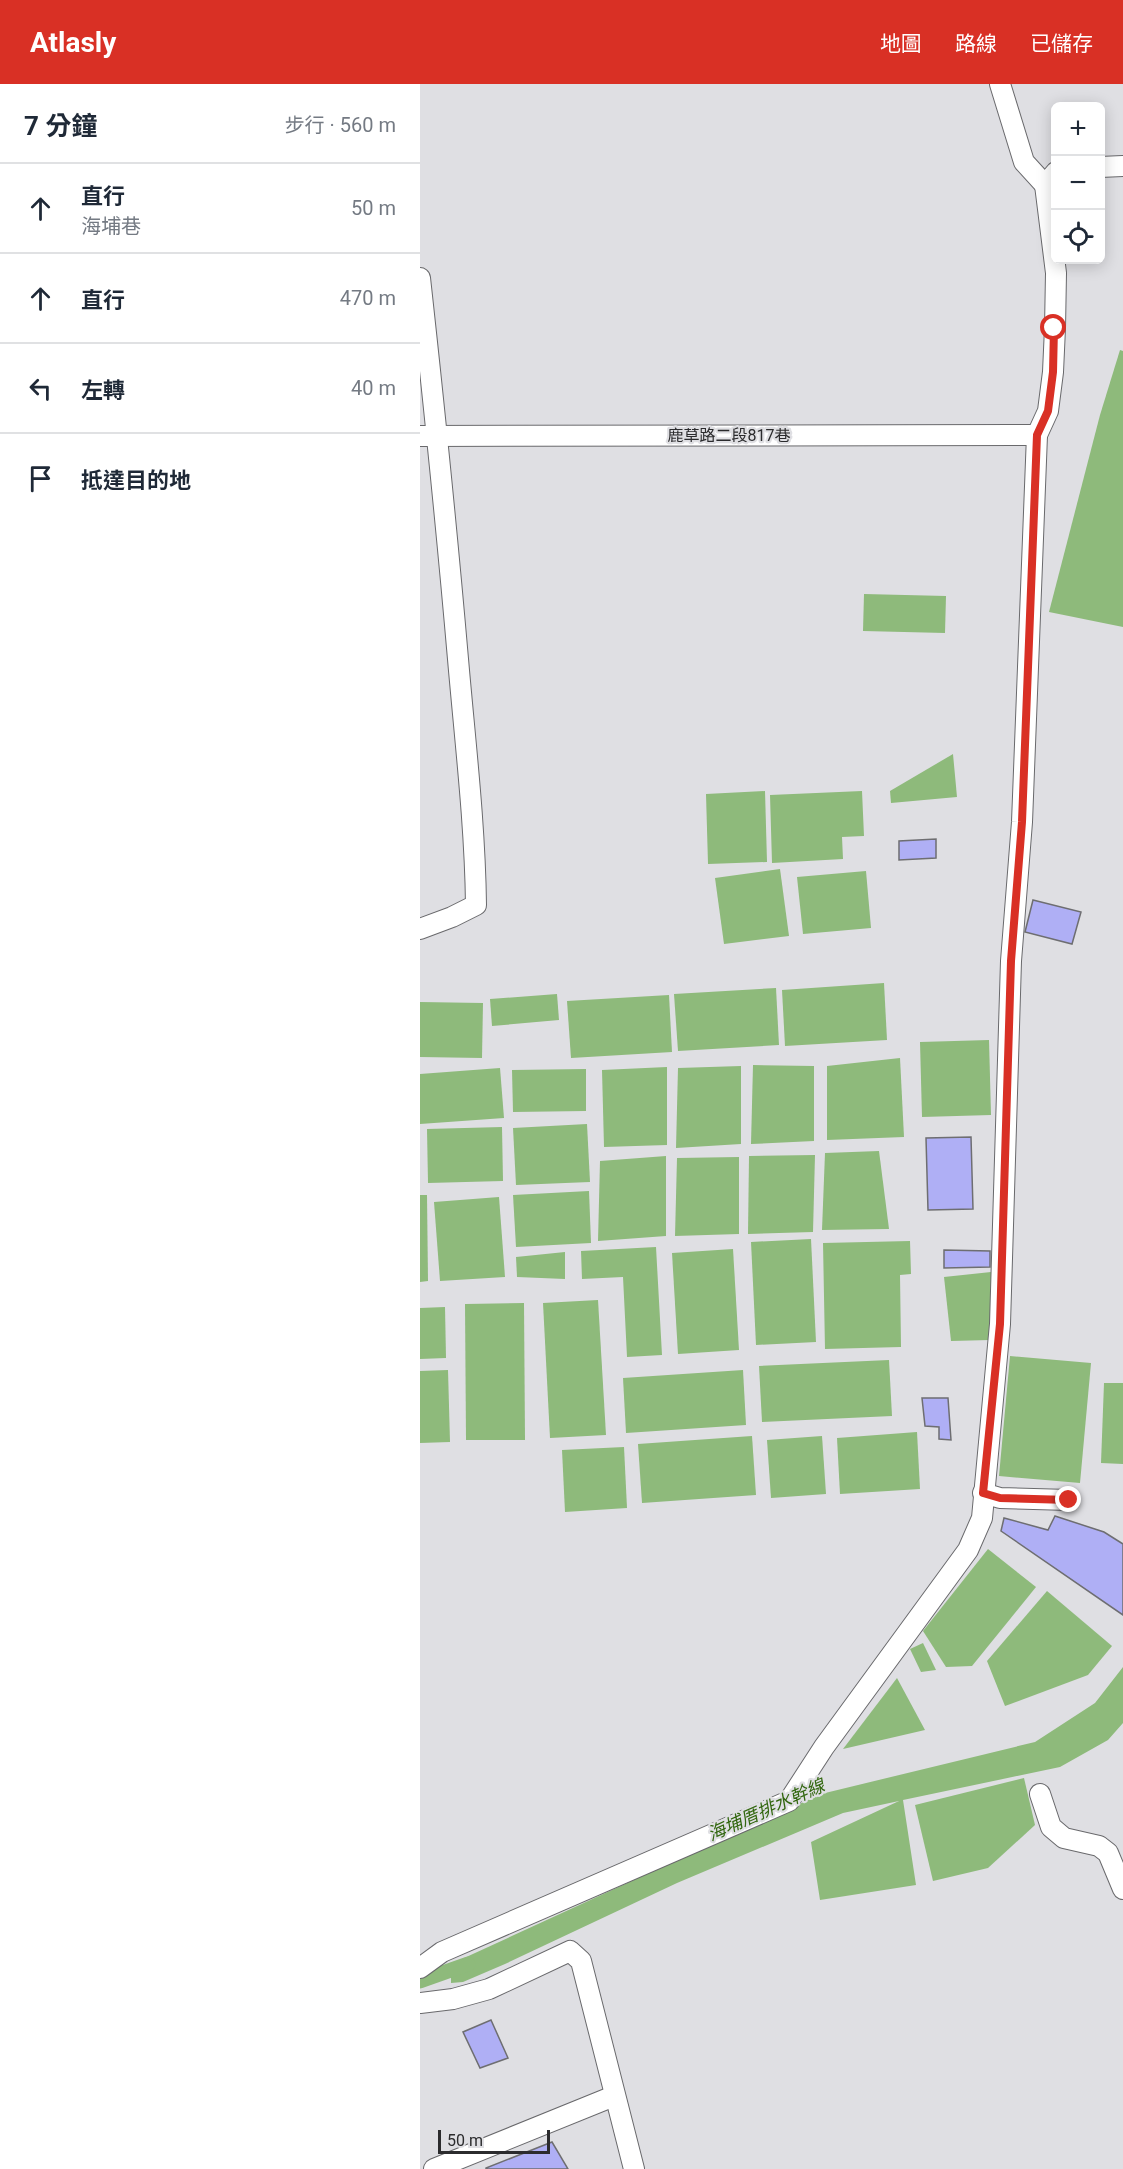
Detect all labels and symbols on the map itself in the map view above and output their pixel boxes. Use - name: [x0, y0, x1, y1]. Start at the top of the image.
- route start: [1040, 314, 1066, 340]
- street label: 鹿草路二段817巷: [668, 426, 790, 445]
- route end: [1055, 1486, 1081, 1512]
- water label: 海埔厝排水幹線: [704, 1774, 829, 1845]
- scale bar: [438, 2127, 550, 2154]

